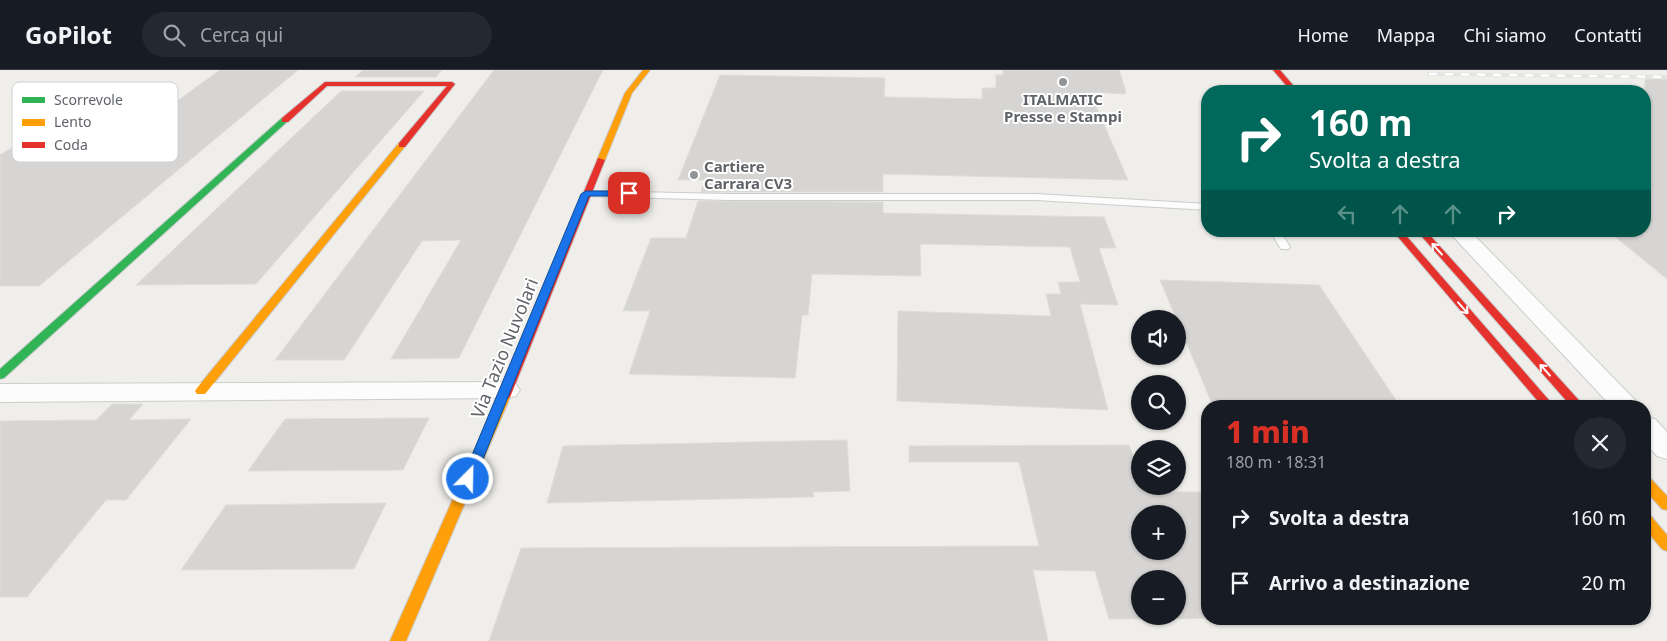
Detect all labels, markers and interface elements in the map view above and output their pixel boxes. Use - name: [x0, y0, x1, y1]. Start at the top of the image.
- search box: [142, 12, 492, 57]
- text: GoPilot: [25, 18, 112, 51]
- icon: search: [160, 21, 188, 49]
- text: Cerca qui: [200, 22, 283, 48]
- text: Home: [1298, 23, 1349, 47]
- text: Mappa: [1377, 23, 1435, 47]
- text: Chi siamo: [1463, 23, 1546, 47]
- text: Contatti: [1574, 23, 1642, 47]
- marker: ITALMATIC Presse e Stampi: [1057, 76, 1069, 88]
- legend: [12, 82, 178, 162]
- place label: ITALMATIC Presse e Stampi: [1004, 89, 1122, 126]
- text: Scorrevole: [54, 90, 123, 109]
- text: 160 m: [1309, 99, 1412, 146]
- icon: right: [1226, 105, 1291, 170]
- text: Lento: [54, 112, 91, 131]
- text: Coda: [54, 135, 88, 154]
- text: Svolta a destra: [1309, 144, 1461, 174]
- place label: Cartiere Carrara CV3: [704, 156, 792, 193]
- marker: Cartiere Carrara CV3: [688, 169, 700, 181]
- pin: [608, 172, 650, 214]
- icon: arrive: [615, 179, 643, 207]
- icon: left: [1333, 200, 1361, 228]
- icon: ahead: [1386, 200, 1414, 228]
- icon: ahead: [1439, 200, 1467, 228]
- icon: right: [1492, 200, 1520, 228]
- one-way arrow: [1432, 243, 1443, 256]
- street label: Via Tazio Nuvolari: [465, 274, 543, 422]
- one-way arrow: [1458, 301, 1469, 314]
- map controls: [1131, 310, 1186, 625]
- button: sound: [1131, 310, 1186, 365]
- one-way arrow: [1540, 363, 1551, 376]
- button: search: [1131, 375, 1186, 430]
- text: 1 min: [1226, 411, 1310, 452]
- button: close: [1574, 417, 1626, 469]
- button: layers: [1131, 440, 1186, 495]
- text: 180 m · 18:31: [1226, 451, 1326, 473]
- position arrow: [441, 452, 493, 504]
- icon: right: [1226, 504, 1254, 532]
- button: +: [1131, 505, 1186, 560]
- text: Svolta a destra: [1269, 505, 1409, 531]
- text: 160 m: [1571, 505, 1626, 531]
- icon: arrive: [1226, 569, 1254, 597]
- button: −: [1131, 570, 1186, 625]
- text: Arrivo a destinazione: [1269, 570, 1470, 596]
- text: 20 m: [1582, 570, 1626, 596]

